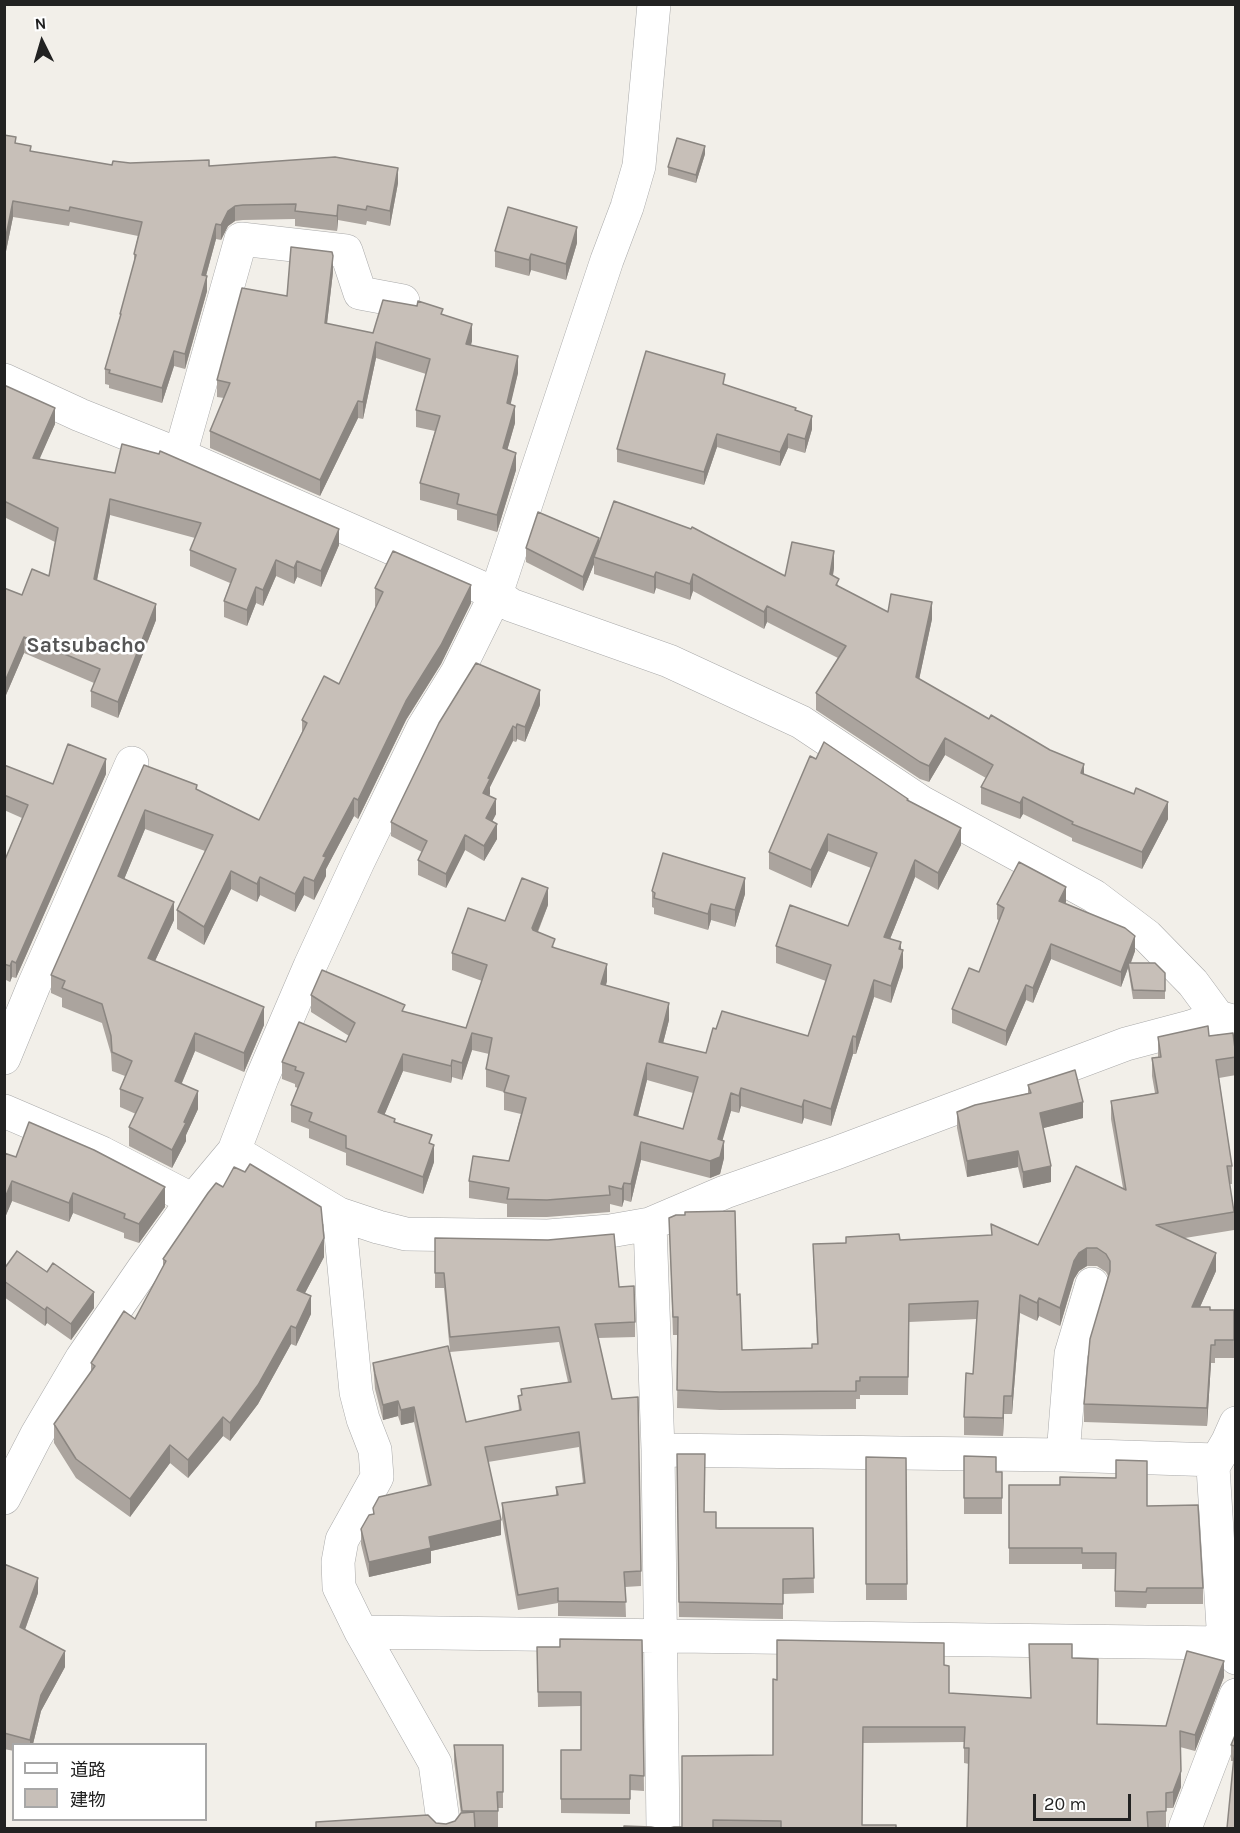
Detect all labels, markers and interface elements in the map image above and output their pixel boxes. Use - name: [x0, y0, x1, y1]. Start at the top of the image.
- north arrow: [12, 12, 72, 72]
- text: N: [34, 14, 47, 34]
- district label: Satsubacho: [26, 633, 146, 659]
- legend: [12, 1743, 207, 1821]
- text: 道路: [70, 1759, 106, 1781]
- scale bar: [1036, 1782, 1134, 1820]
- text: 建物: [70, 1789, 106, 1811]
- text: 20 m: [1044, 1793, 1086, 1815]

